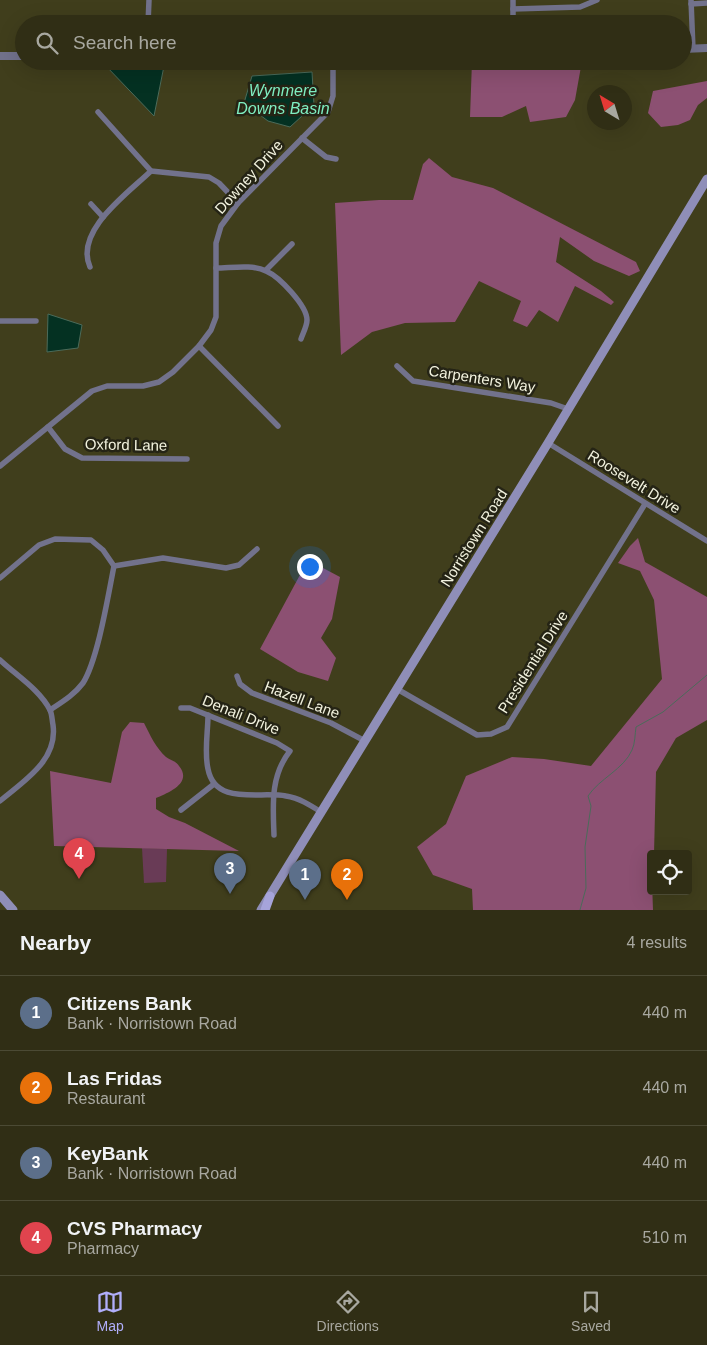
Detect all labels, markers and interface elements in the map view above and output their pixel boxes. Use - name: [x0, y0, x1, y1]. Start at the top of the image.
- search box: [15, 15, 692, 70]
- icon: search: [33, 29, 61, 57]
- text: Search here: [73, 32, 177, 53]
- water label: Wynmere Downs Basin: [236, 82, 330, 117]
- north arrow: [587, 85, 632, 130]
- street label: Downey Drive: [211, 136, 286, 217]
- street label: Carpenters Way: [428, 362, 537, 395]
- street label: Oxford Lane: [85, 435, 167, 454]
- street label: Roosevelt Drive: [585, 446, 684, 517]
- street label: Norristown Road: [437, 486, 510, 590]
- your location: [297, 554, 323, 580]
- street label: Presidential Drive: [494, 607, 571, 716]
- street label: Hazell Lane: [262, 677, 342, 722]
- street label: Denali Drive: [200, 691, 282, 738]
- pin: 4: [63, 838, 95, 879]
- map controls: [647, 850, 692, 895]
- button: locate: [647, 850, 692, 895]
- pin: 3: [214, 853, 246, 894]
- pin: 1: [289, 859, 321, 900]
- pin: 2: [331, 859, 363, 900]
- text: Nearby: [20, 931, 91, 954]
- text: 4 results: [627, 934, 687, 951]
- text: Citizens Bank: [67, 993, 192, 1014]
- text: 1: [32, 1004, 40, 1021]
- text: 440 m: [643, 1004, 687, 1021]
- text: Bank · Norristown Road: [67, 1015, 237, 1032]
- text: Las Fridas: [67, 1068, 162, 1089]
- text: 2: [32, 1079, 40, 1096]
- text: 440 m: [643, 1079, 687, 1096]
- text: Restaurant: [67, 1090, 145, 1107]
- text: KeyBank: [67, 1143, 148, 1164]
- text: 3: [32, 1154, 40, 1171]
- text: 440 m: [643, 1154, 687, 1171]
- text: Bank · Norristown Road: [67, 1165, 237, 1182]
- text: CVS Pharmacy: [67, 1218, 202, 1239]
- text: 4: [32, 1229, 40, 1246]
- text: 510 m: [643, 1229, 687, 1246]
- text: Pharmacy: [67, 1240, 139, 1257]
- tab: Map: [96, 1288, 124, 1334]
- tab: Directions: [317, 1288, 379, 1334]
- tab: Saved: [571, 1288, 611, 1334]

